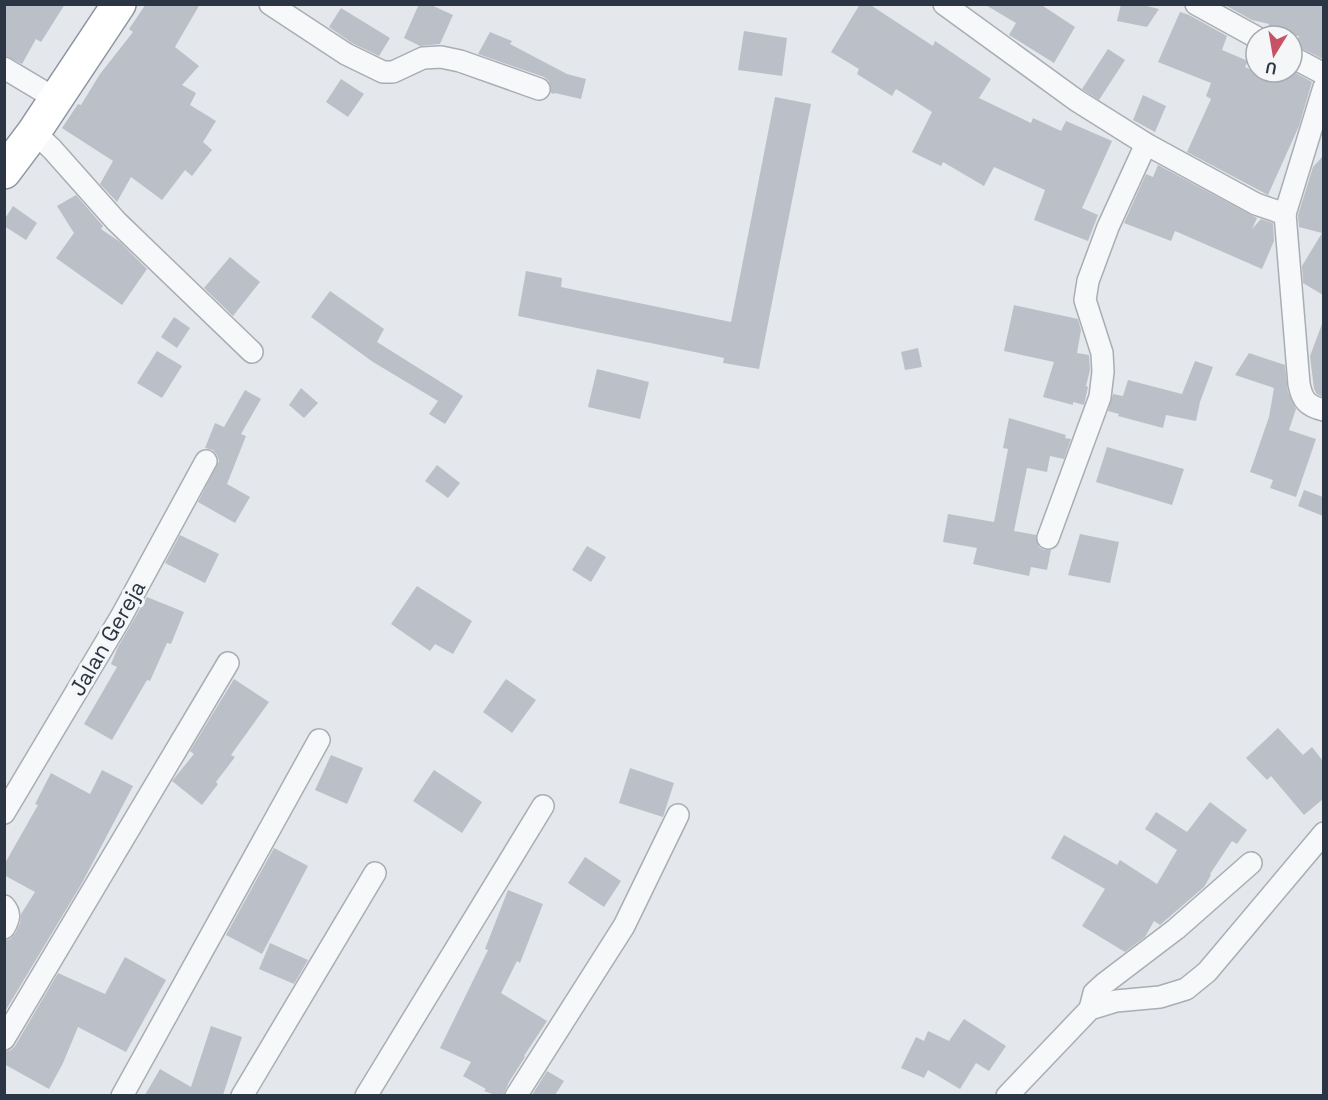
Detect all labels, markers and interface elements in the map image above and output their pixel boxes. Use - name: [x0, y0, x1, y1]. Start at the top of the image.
- north arrow: [1244, 24, 1304, 84]
- text: U: [1264, 57, 1279, 80]
- street label: Jalan Gereja: [63, 575, 152, 701]

